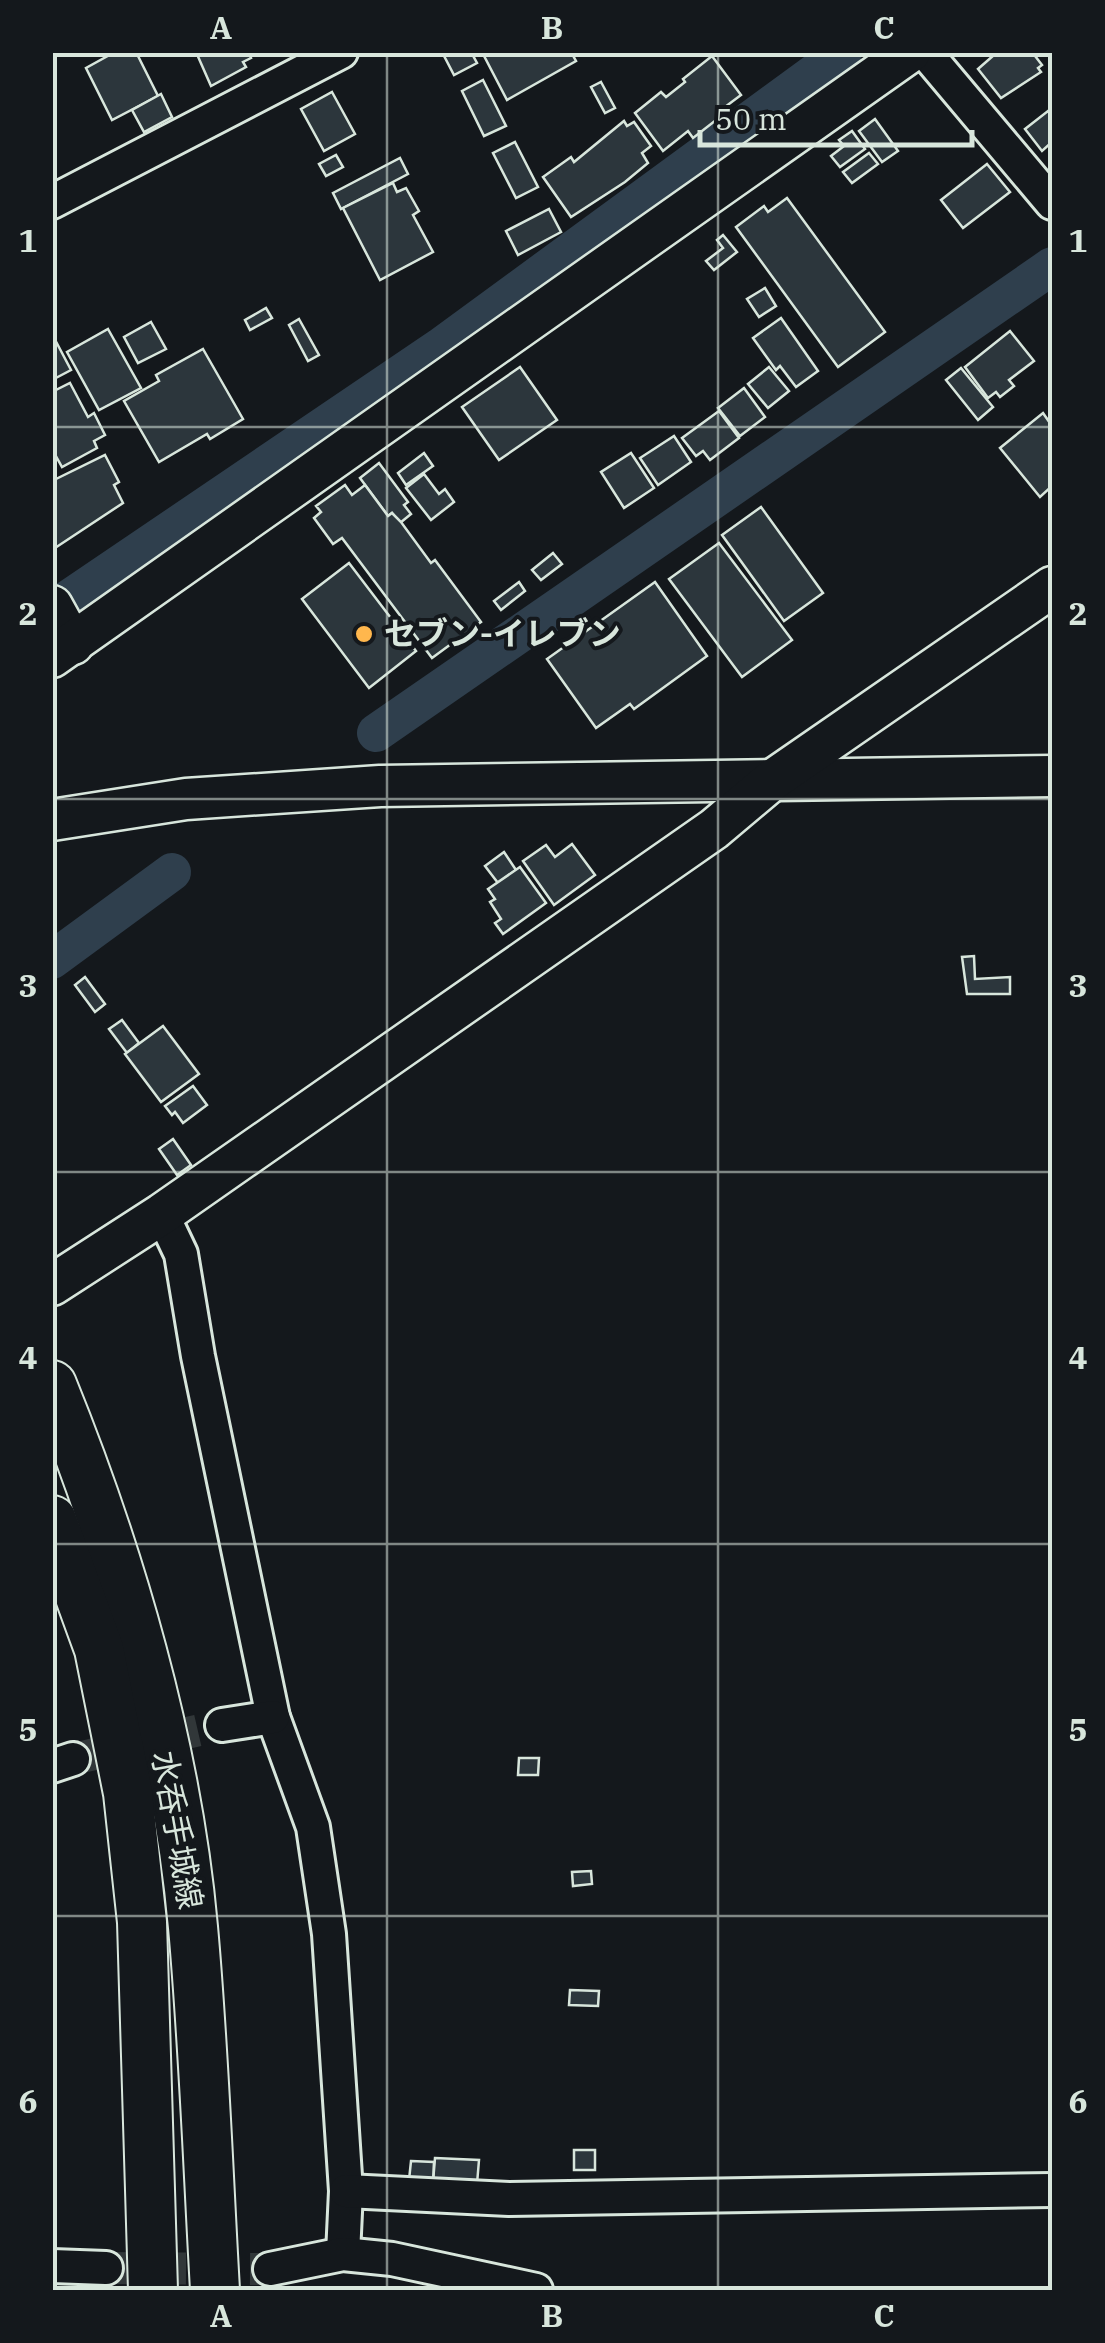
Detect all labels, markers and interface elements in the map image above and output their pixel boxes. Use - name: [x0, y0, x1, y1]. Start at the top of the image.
- text: A: [210, 6, 232, 48]
- text: B: [541, 6, 563, 48]
- text: C: [873, 6, 895, 48]
- scale bar: [700, 85, 972, 147]
- text: 50 m: [715, 99, 787, 138]
- text: 1: [18, 219, 38, 261]
- text: 1: [1068, 219, 1088, 261]
- text: 2: [18, 592, 38, 634]
- text: 2: [1068, 592, 1088, 634]
- place label: セブン-イレブン: [384, 612, 621, 654]
- marker: セブン-イレブン: [353, 623, 375, 645]
- text: 3: [18, 964, 38, 1006]
- text: 3: [1068, 964, 1088, 1006]
- text: 4: [18, 1336, 38, 1378]
- text: 4: [1068, 1336, 1088, 1378]
- text: 5: [18, 1708, 38, 1750]
- text: 5: [1068, 1708, 1088, 1750]
- street label: 水呑手城線: [143, 1747, 213, 1912]
- text: 6: [18, 2080, 38, 2122]
- text: 6: [1068, 2080, 1088, 2122]
- text: A: [210, 2294, 232, 2336]
- text: B: [541, 2294, 563, 2336]
- text: C: [873, 2294, 895, 2336]

